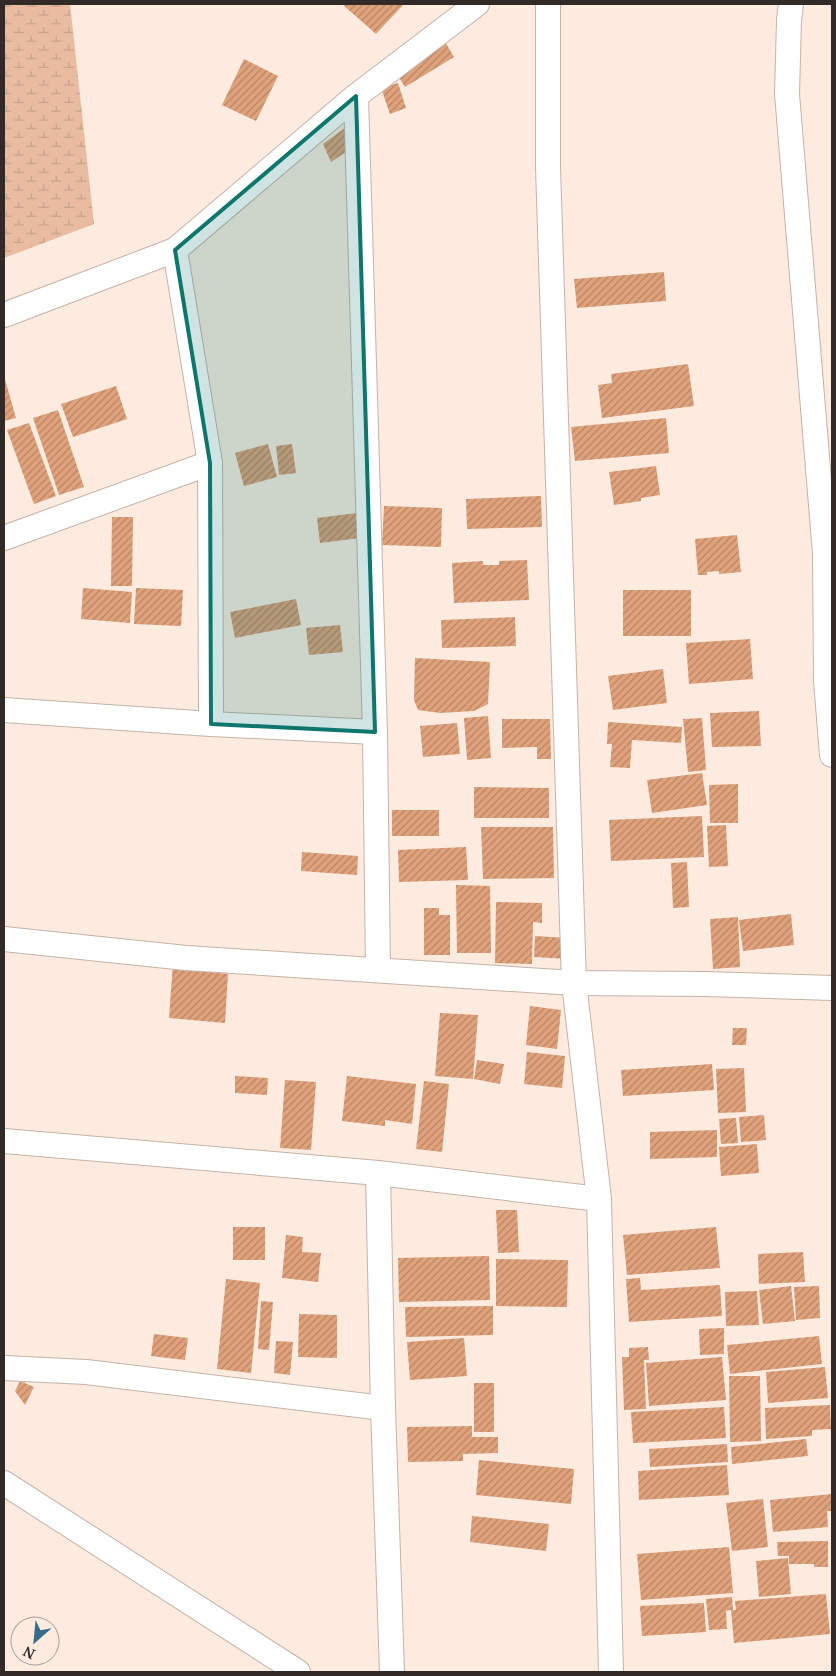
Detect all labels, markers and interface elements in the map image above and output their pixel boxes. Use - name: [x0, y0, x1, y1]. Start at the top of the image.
- north arrow: [10, 1616, 60, 1666]
- text: N: [20, 1642, 38, 1664]

